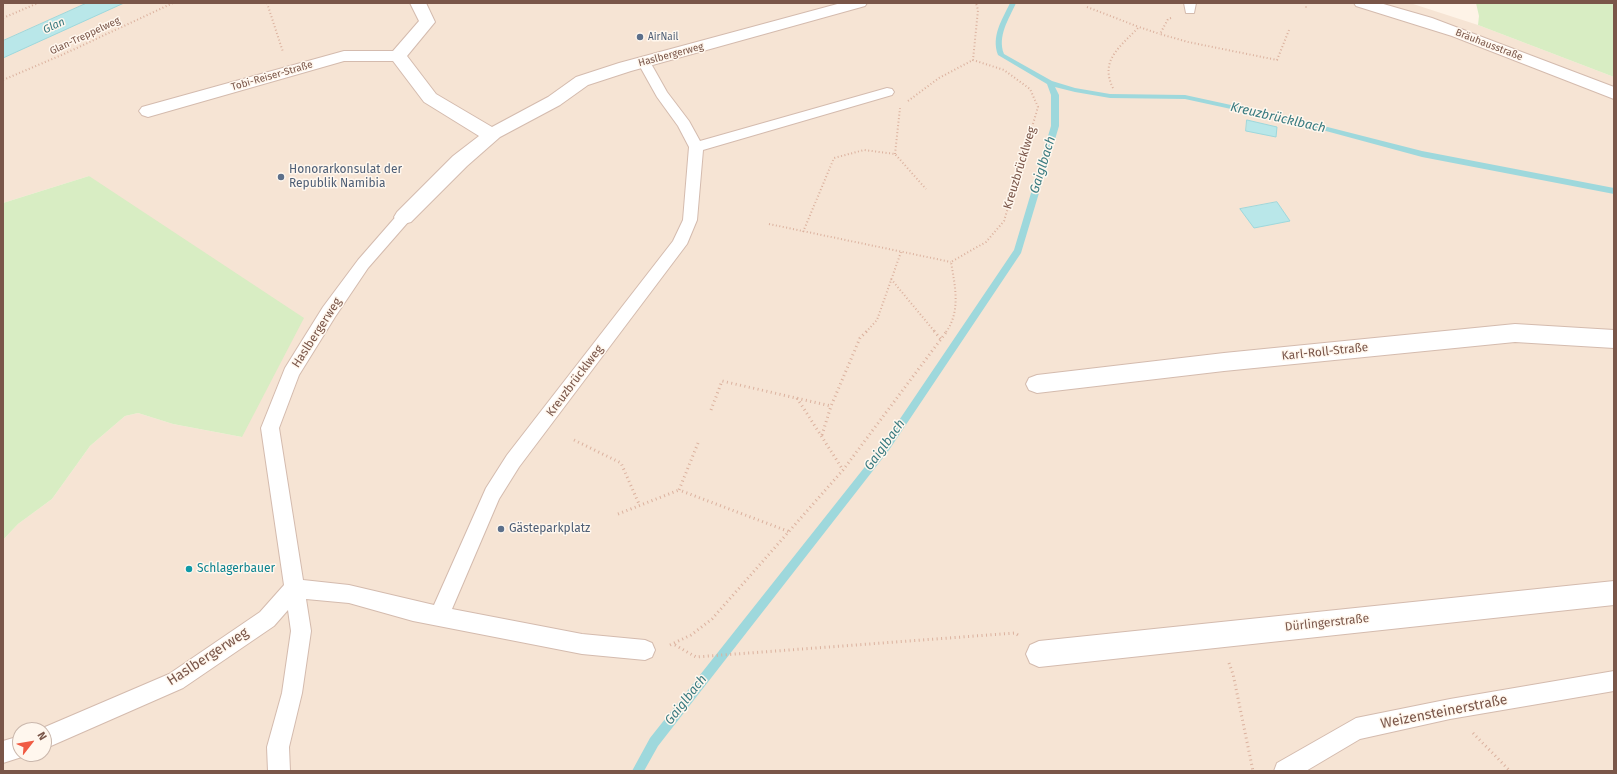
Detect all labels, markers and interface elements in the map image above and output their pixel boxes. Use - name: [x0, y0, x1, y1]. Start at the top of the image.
- water label: Glan: [41, 15, 67, 37]
- street label: Glan-Treppelweg: [48, 15, 122, 57]
- street label: Bräuhausstraße: [1454, 27, 1524, 63]
- place label: AirNail: [648, 31, 678, 43]
- marker: AirNail: [635, 32, 645, 42]
- street label: Haslbergerweg: [637, 41, 705, 69]
- street label: Tobi-Reiser-Straße: [230, 59, 314, 93]
- water label: Kreuzbrücklbach: [1229, 99, 1327, 137]
- street label: Kreuzbrücklweg: [1001, 125, 1039, 211]
- water label: Gaiglbach: [1027, 134, 1059, 196]
- place label: Honorarkonsulat der Republik Namibia: [289, 163, 402, 191]
- marker: Honorarkonsulat der Republik Namibia: [276, 172, 286, 182]
- street label: Haslbergerweg: [289, 295, 345, 371]
- street label: Karl-Roll-Straße: [1281, 340, 1369, 364]
- street label: Kreuzbrücklweg: [543, 342, 607, 420]
- water label: Gaiglbach: [861, 417, 909, 473]
- place label: Gästeparkplatz: [509, 522, 590, 536]
- marker: Gästeparkplatz: [496, 524, 506, 534]
- place label: Schlagerbauer: [197, 562, 275, 576]
- marker: Schlagerbauer: [184, 564, 194, 574]
- street label: Dürlingerstraße: [1284, 611, 1370, 635]
- street label: Haslbergerweg: [164, 624, 252, 690]
- water label: Gaiglbach: [662, 672, 710, 728]
- street label: Weizensteinerstraße: [1379, 691, 1509, 733]
- north arrow: [12, 722, 52, 762]
- text: N: [34, 730, 49, 743]

